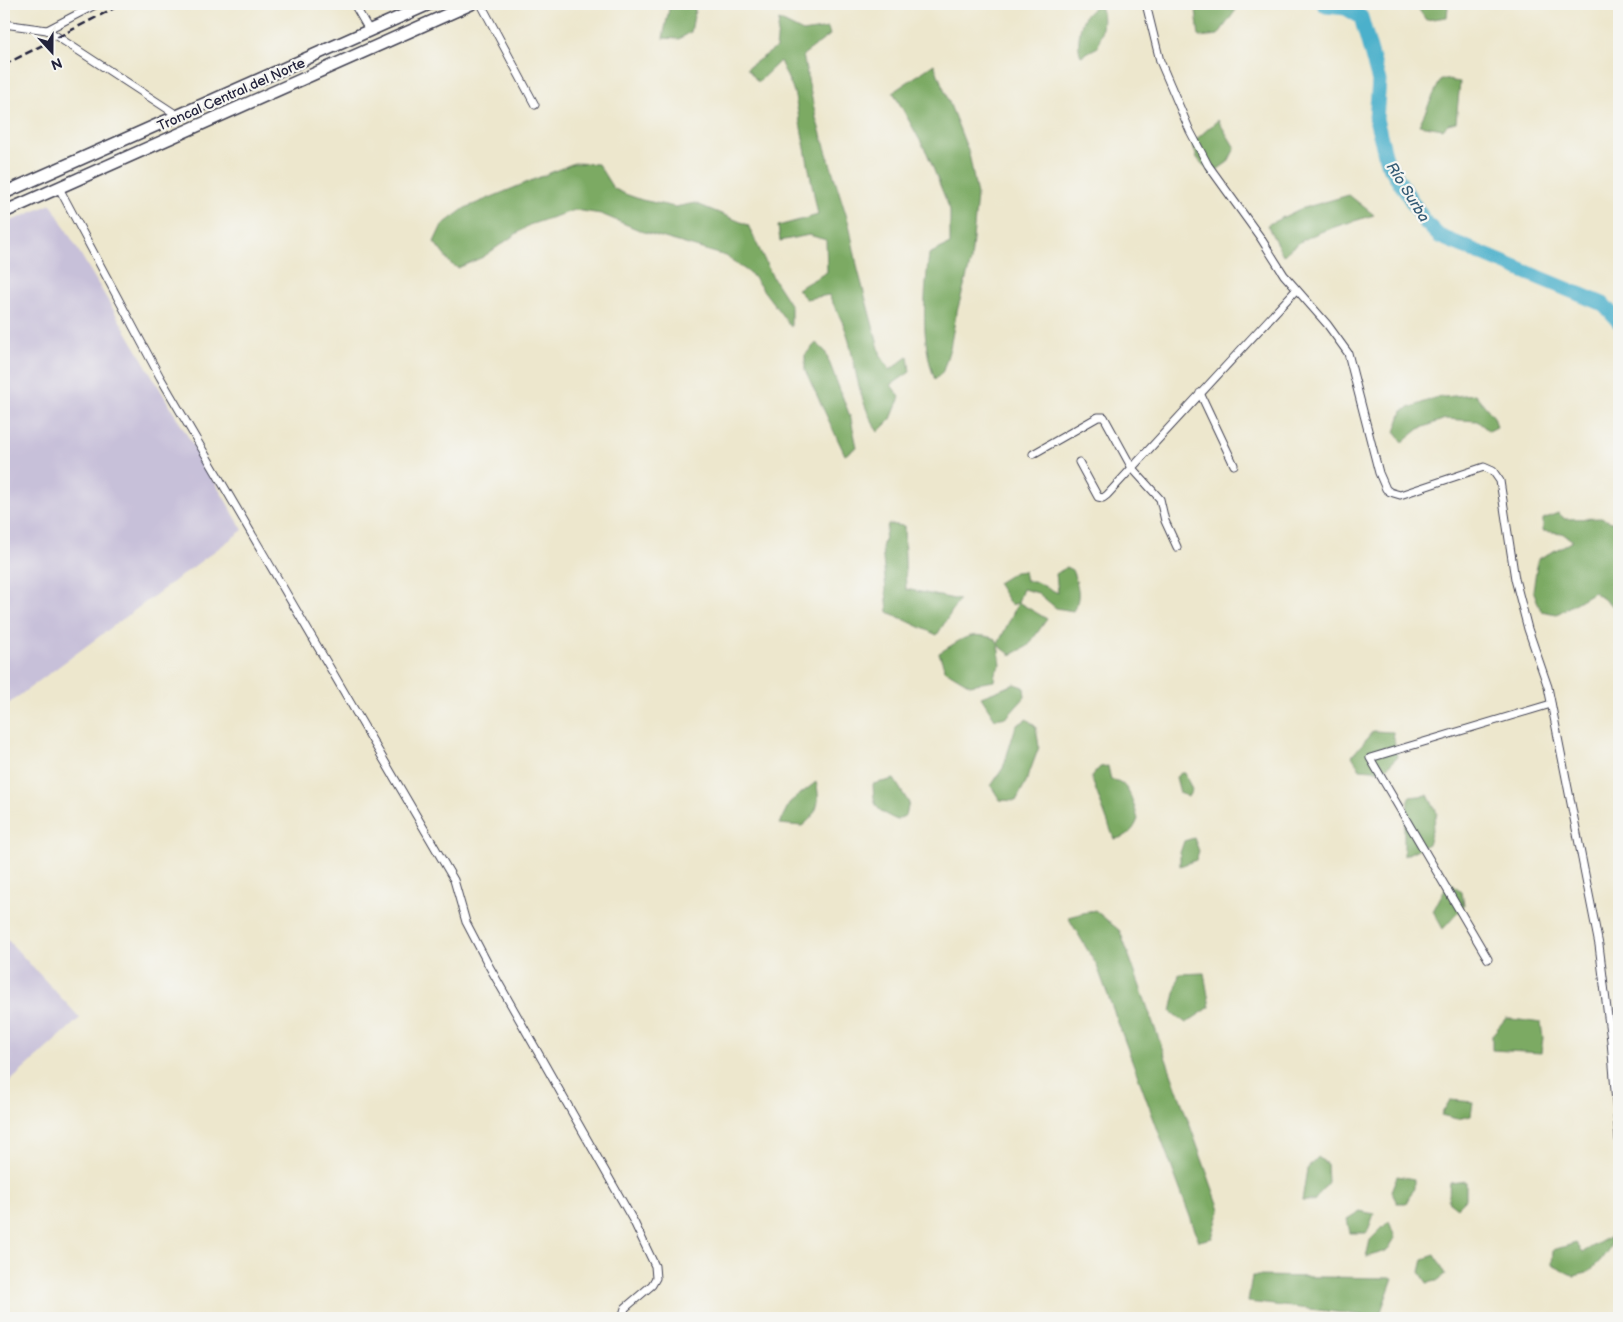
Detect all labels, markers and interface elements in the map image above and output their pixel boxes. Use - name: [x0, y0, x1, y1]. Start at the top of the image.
- north arrow: [28, 28, 78, 78]
- text: N: [49, 54, 64, 73]
- street label: Troncal Central del Norte: [155, 54, 308, 135]
- water label: Río Surba: [1382, 159, 1433, 226]

